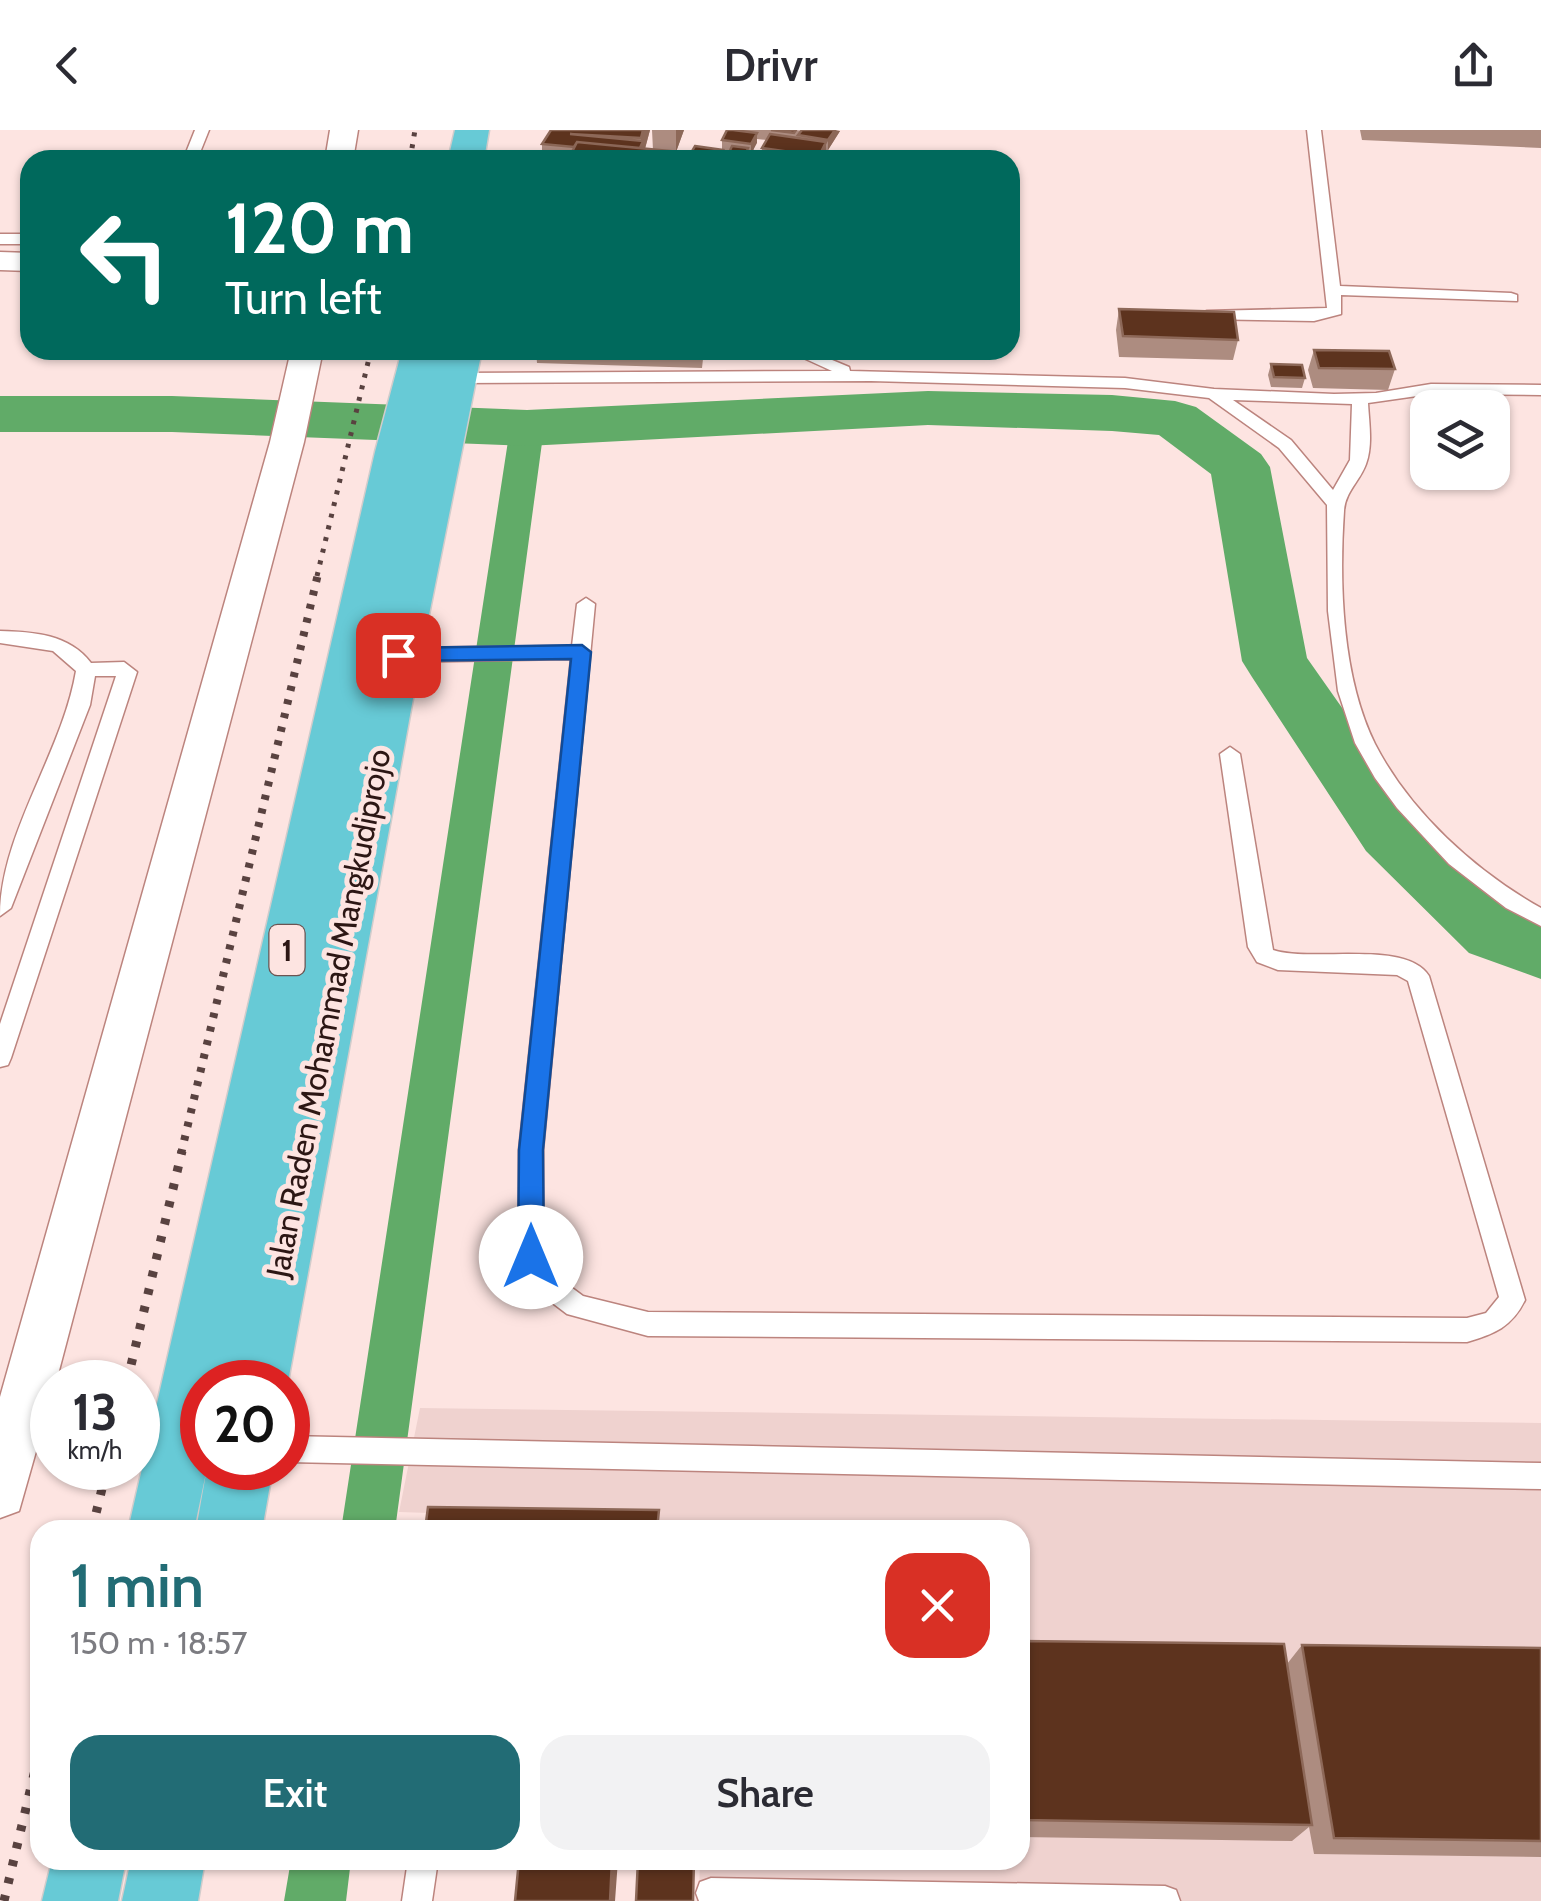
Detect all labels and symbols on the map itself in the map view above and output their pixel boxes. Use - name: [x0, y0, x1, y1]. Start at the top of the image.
- pin: [356, 613, 441, 698]
- street label: Jalan Raden Mohammad Mangkudiprojo: [257, 746, 398, 1281]
- road number: 1: [270, 925, 304, 975]
- position arrow: [479, 1205, 583, 1309]
- speed limit sign: 20: [180, 1360, 310, 1490]

